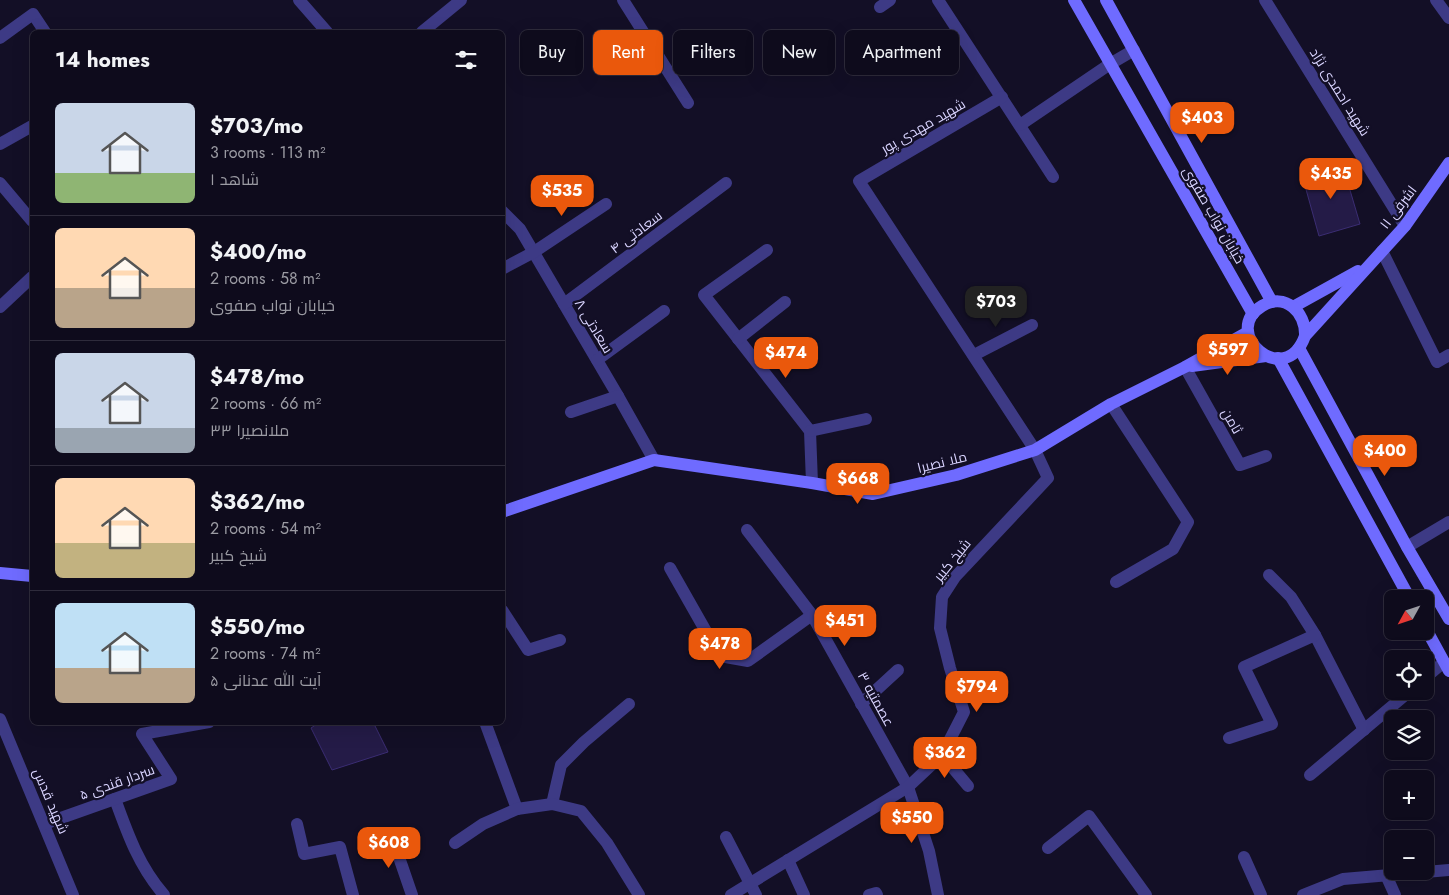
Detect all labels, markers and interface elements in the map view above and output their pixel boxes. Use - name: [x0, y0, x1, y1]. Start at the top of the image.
- chip: Buy: [520, 30, 583, 75]
- chip: Rent: [593, 30, 663, 75]
- chip: Filters: [673, 30, 753, 75]
- chip: New: [763, 30, 835, 75]
- chip: Apartment: [845, 30, 959, 75]
- street label: شهید احمدی نژاد: [1305, 44, 1375, 140]
- text: 14 homes: [55, 45, 150, 75]
- icon: filters: [452, 46, 480, 74]
- street label: شهید مهدی پور: [876, 94, 969, 159]
- pin: $403: [1172, 102, 1232, 144]
- text: $403: [1181, 106, 1223, 129]
- text: $703/mo: [210, 111, 303, 141]
- icon: home: [95, 123, 155, 183]
- text: 3 rooms · 113 m²: [210, 141, 326, 164]
- pin: $435: [1301, 158, 1361, 200]
- text: $435: [1310, 162, 1352, 185]
- street label: خیابان نواب صفوی: [1178, 163, 1250, 267]
- text: شاهد ۱: [210, 168, 259, 191]
- pin: $535: [532, 174, 592, 217]
- text: $535: [542, 179, 582, 202]
- street label: اشرفی ١١: [1375, 181, 1421, 233]
- street label: سعادتی ۴: [606, 206, 666, 258]
- text: $400/mo: [210, 237, 306, 267]
- icon: home: [95, 248, 155, 308]
- text: 2 rooms · 58 m²: [210, 267, 321, 290]
- pin: $703: [966, 286, 1026, 328]
- text: $703: [976, 290, 1016, 313]
- text: خیابان نواب صفوی: [210, 294, 335, 317]
- street label: سعادتی ۸: [570, 295, 618, 357]
- pin: $597: [1198, 334, 1258, 376]
- pin: $474: [756, 336, 816, 379]
- text: $597: [1208, 338, 1248, 361]
- text: $474: [765, 341, 807, 364]
- text: $478/mo: [210, 362, 304, 392]
- icon: home: [95, 373, 155, 433]
- text: 2 rooms · 66 m²: [210, 392, 321, 415]
- street label: ثامن: [1217, 404, 1247, 438]
- text: ملانصیرا ۳۳: [210, 419, 289, 442]
- pin: $400: [1355, 434, 1415, 477]
- text: $400: [1364, 439, 1406, 462]
- street label: ملا نصیرا: [915, 446, 969, 478]
- pin: $668: [828, 462, 888, 505]
- text: $668: [837, 467, 879, 490]
- text: $362/mo: [210, 487, 305, 517]
- icon: home: [95, 498, 155, 558]
- text: 2 rooms · 54 m²: [210, 517, 321, 540]
- street label: شیخ کبیر: [928, 534, 975, 586]
- text: شیخ کبیر: [210, 544, 267, 567]
- north arrow: [1384, 590, 1434, 640]
- map controls: [1384, 590, 1434, 880]
- pin: $451: [815, 604, 875, 647]
- text: $451: [825, 609, 865, 632]
- text: $550/mo: [210, 612, 305, 642]
- icon: home: [95, 623, 155, 683]
- pin: $478: [690, 628, 750, 670]
- text: $478: [700, 632, 740, 655]
- text: 2 rooms · 74 m²: [210, 642, 321, 665]
- button: locate: [1384, 650, 1434, 700]
- street label: عصمتیه ۳: [853, 668, 899, 730]
- text: آیت الله عدنانی ۵: [210, 669, 321, 692]
- pin: $794: [947, 670, 1007, 713]
- text: $794: [956, 675, 998, 698]
- button: layers: [1384, 710, 1434, 760]
- pin: $362: [915, 736, 975, 779]
- text: $362: [924, 741, 966, 764]
- street label: سردار قندی ۵: [77, 759, 157, 805]
- street label: شهید قدس: [28, 765, 74, 837]
- button: +: [1384, 770, 1434, 820]
- pin: $550: [882, 802, 942, 844]
- text: $550: [891, 806, 933, 829]
- pin: $608: [359, 826, 419, 869]
- button: −: [1384, 830, 1434, 880]
- text: $608: [368, 831, 410, 854]

